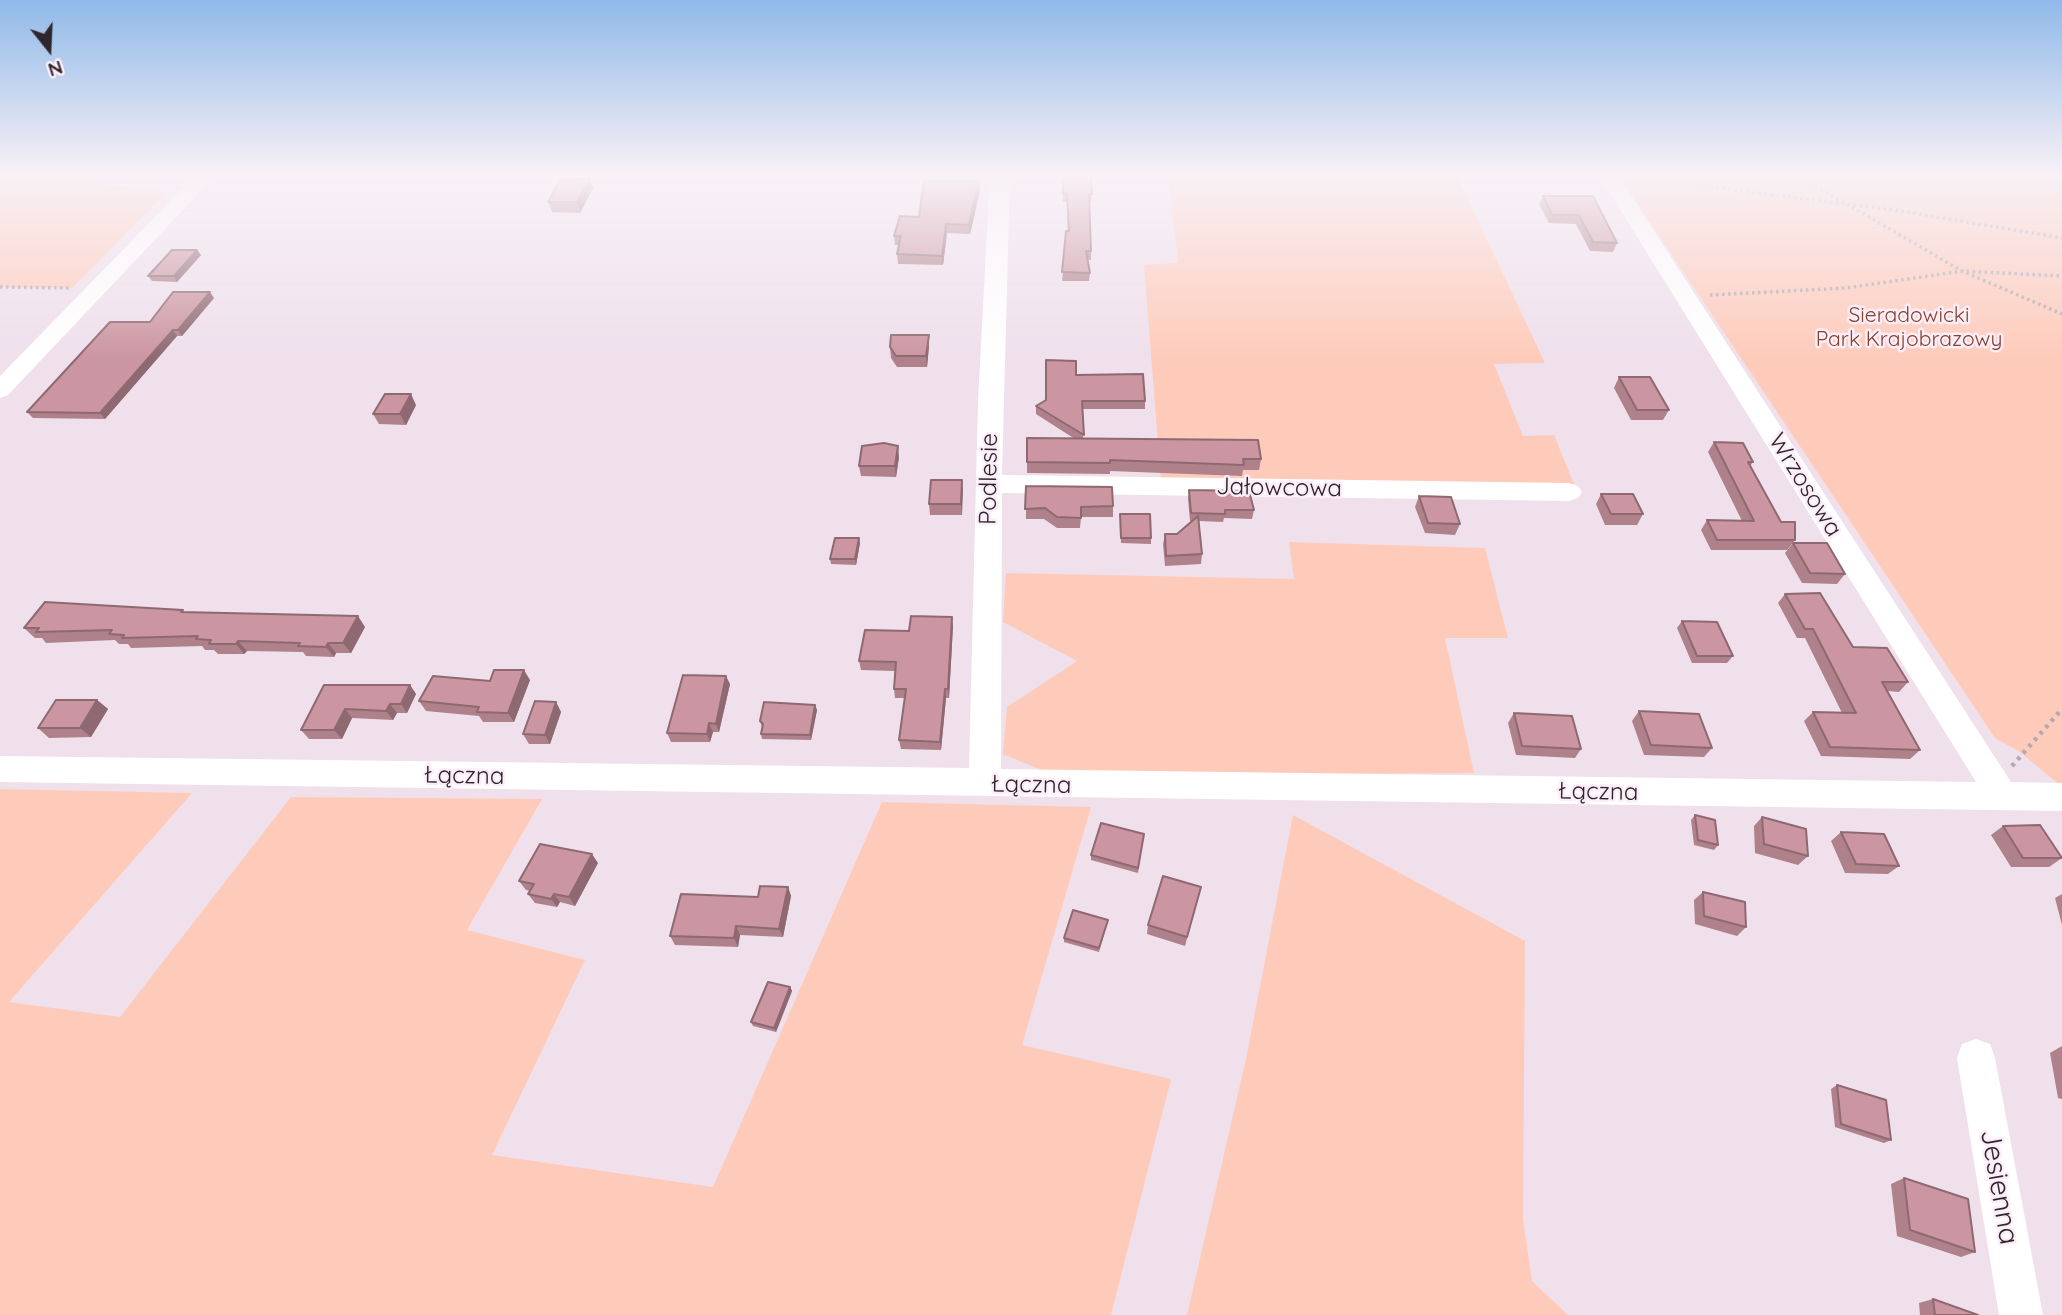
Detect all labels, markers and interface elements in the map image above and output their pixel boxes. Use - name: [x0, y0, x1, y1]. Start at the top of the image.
- north arrow: [14, 14, 84, 84]
- text: N: [45, 55, 66, 83]
- park label: Sieradowicki Park Krajobrazowy: [1816, 303, 2002, 353]
- street label: Wrzosowa: [1762, 428, 1848, 542]
- street label: Podlesie: [974, 433, 1004, 525]
- street label: Jałowcowa: [1216, 473, 1342, 503]
- street label: Łączna: [423, 761, 505, 791]
- street label: Łączna: [990, 770, 1072, 800]
- street label: Łączna: [1557, 777, 1639, 807]
- street label: Jesienna: [1972, 1127, 2026, 1247]

